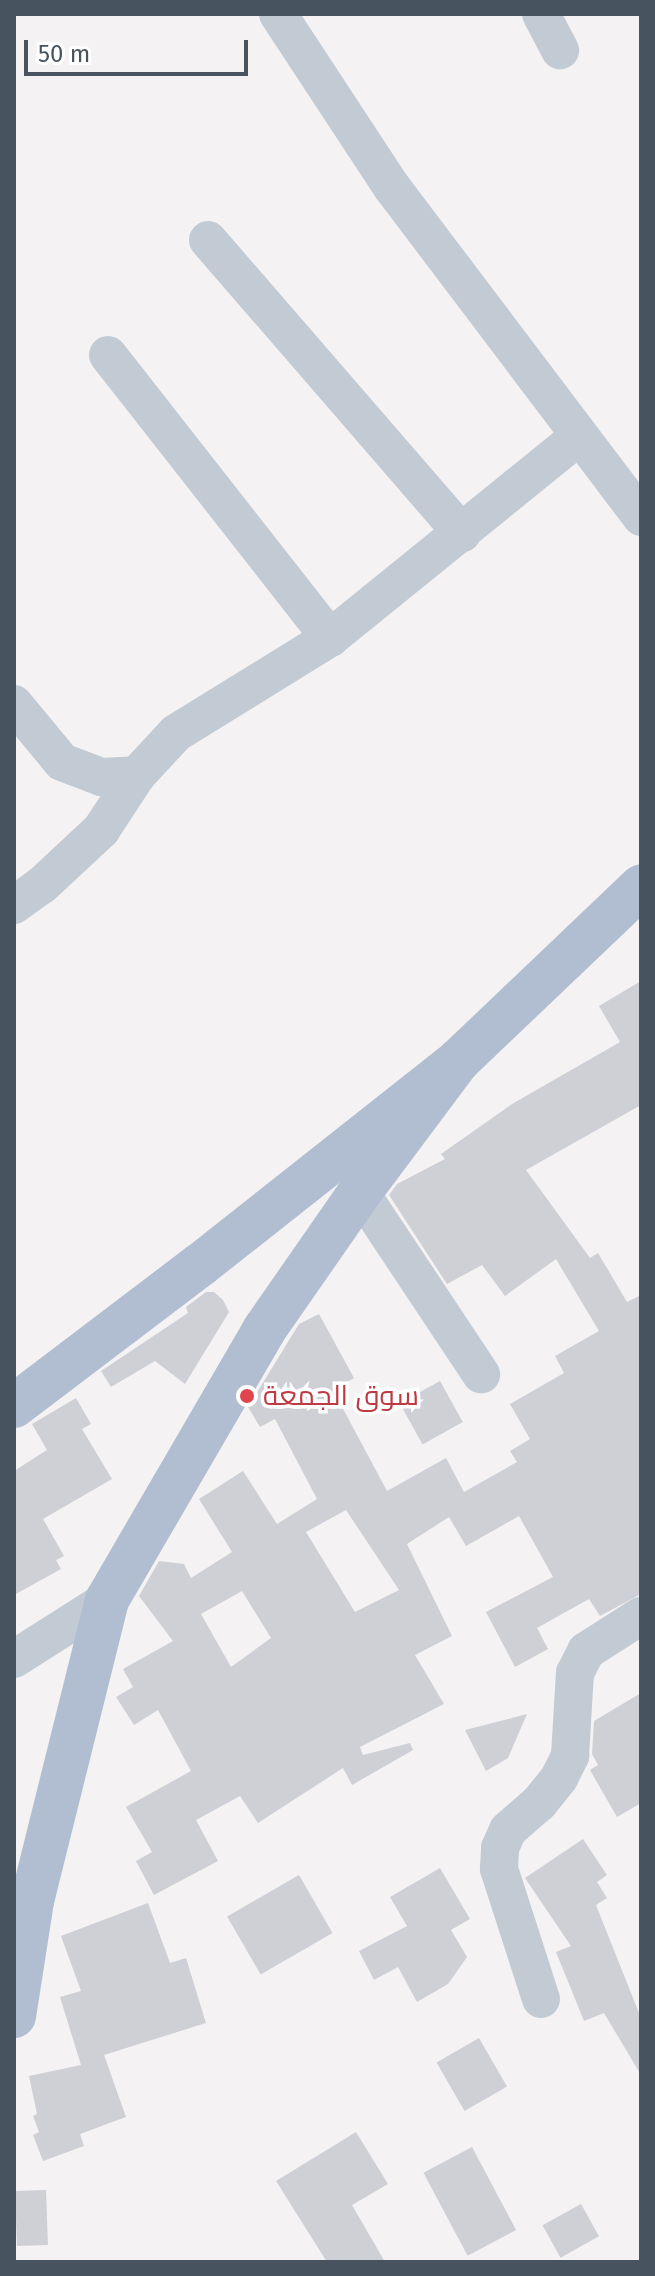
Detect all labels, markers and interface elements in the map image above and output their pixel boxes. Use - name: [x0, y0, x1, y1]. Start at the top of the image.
- scale bar: [28, 24, 252, 74]
- text: 50 m: [38, 40, 90, 68]
- place label: سوق الجمعة: [263, 1379, 419, 1413]
- marker: سوق الجمعة: [238, 1387, 256, 1405]

